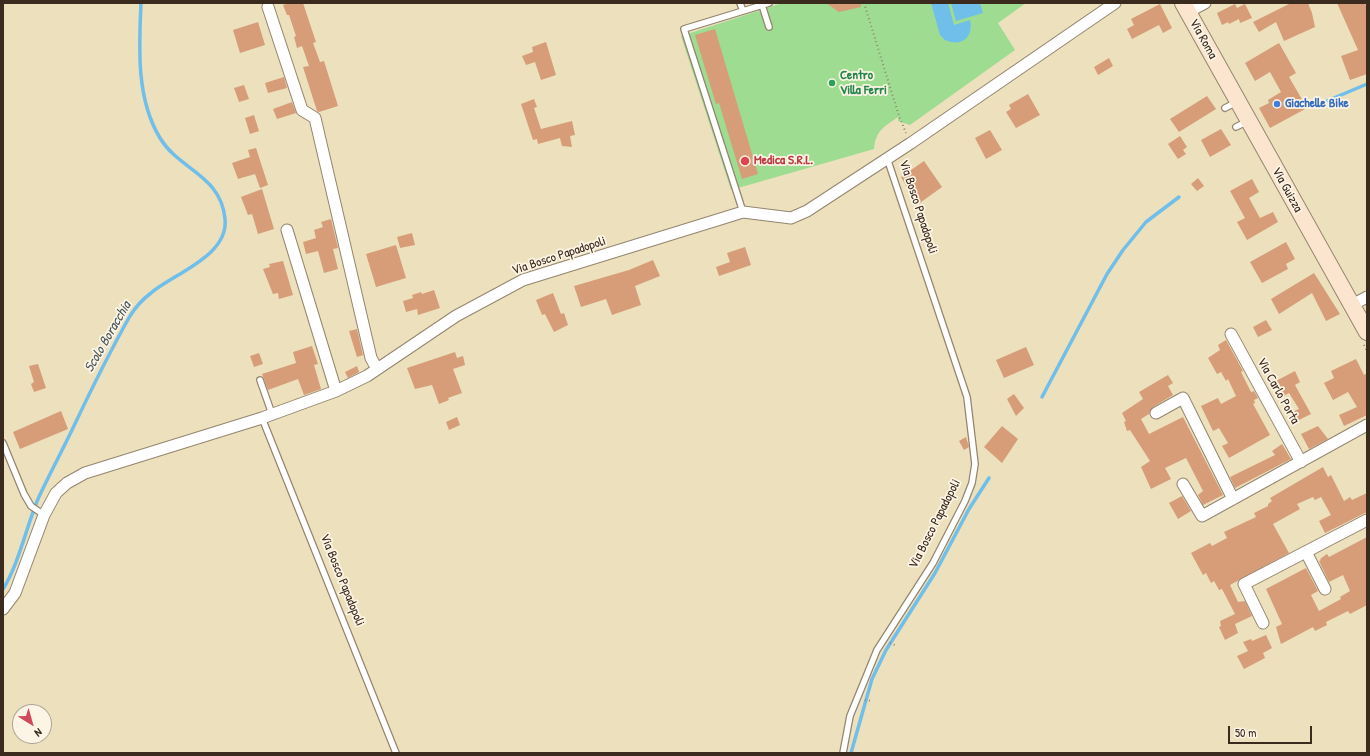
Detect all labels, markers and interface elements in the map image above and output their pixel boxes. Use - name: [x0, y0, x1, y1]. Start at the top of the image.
- street label: Via Roma: [1186, 16, 1220, 62]
- place label: Centro Villa Ferri: [840, 68, 887, 99]
- marker: Centro Villa Ferri: [827, 78, 837, 88]
- place label: Giachelle Bike: [1285, 96, 1349, 112]
- marker: Giachelle Bike: [1272, 99, 1282, 109]
- place label: Medica S.R.L.: [754, 153, 813, 169]
- marker: Medica S.R.L.: [739, 155, 751, 167]
- street label: Via Bosco Papadopoli: [895, 158, 941, 256]
- street label: Via Guizza: [1268, 165, 1306, 215]
- street label: Via Bosco Papadopoli: [510, 233, 608, 279]
- water label: Scolo Boracchia: [81, 299, 135, 375]
- street label: Via Carlo Porta: [1253, 355, 1303, 427]
- street label: Via Bosco Papadopoli: [906, 477, 964, 571]
- street label: Via Bosco Papadopoli: [316, 532, 368, 628]
- north arrow: [12, 704, 52, 744]
- scale bar: [1230, 718, 1314, 744]
- text: 50 m: [1235, 724, 1256, 741]
- text: N: [32, 725, 45, 740]

